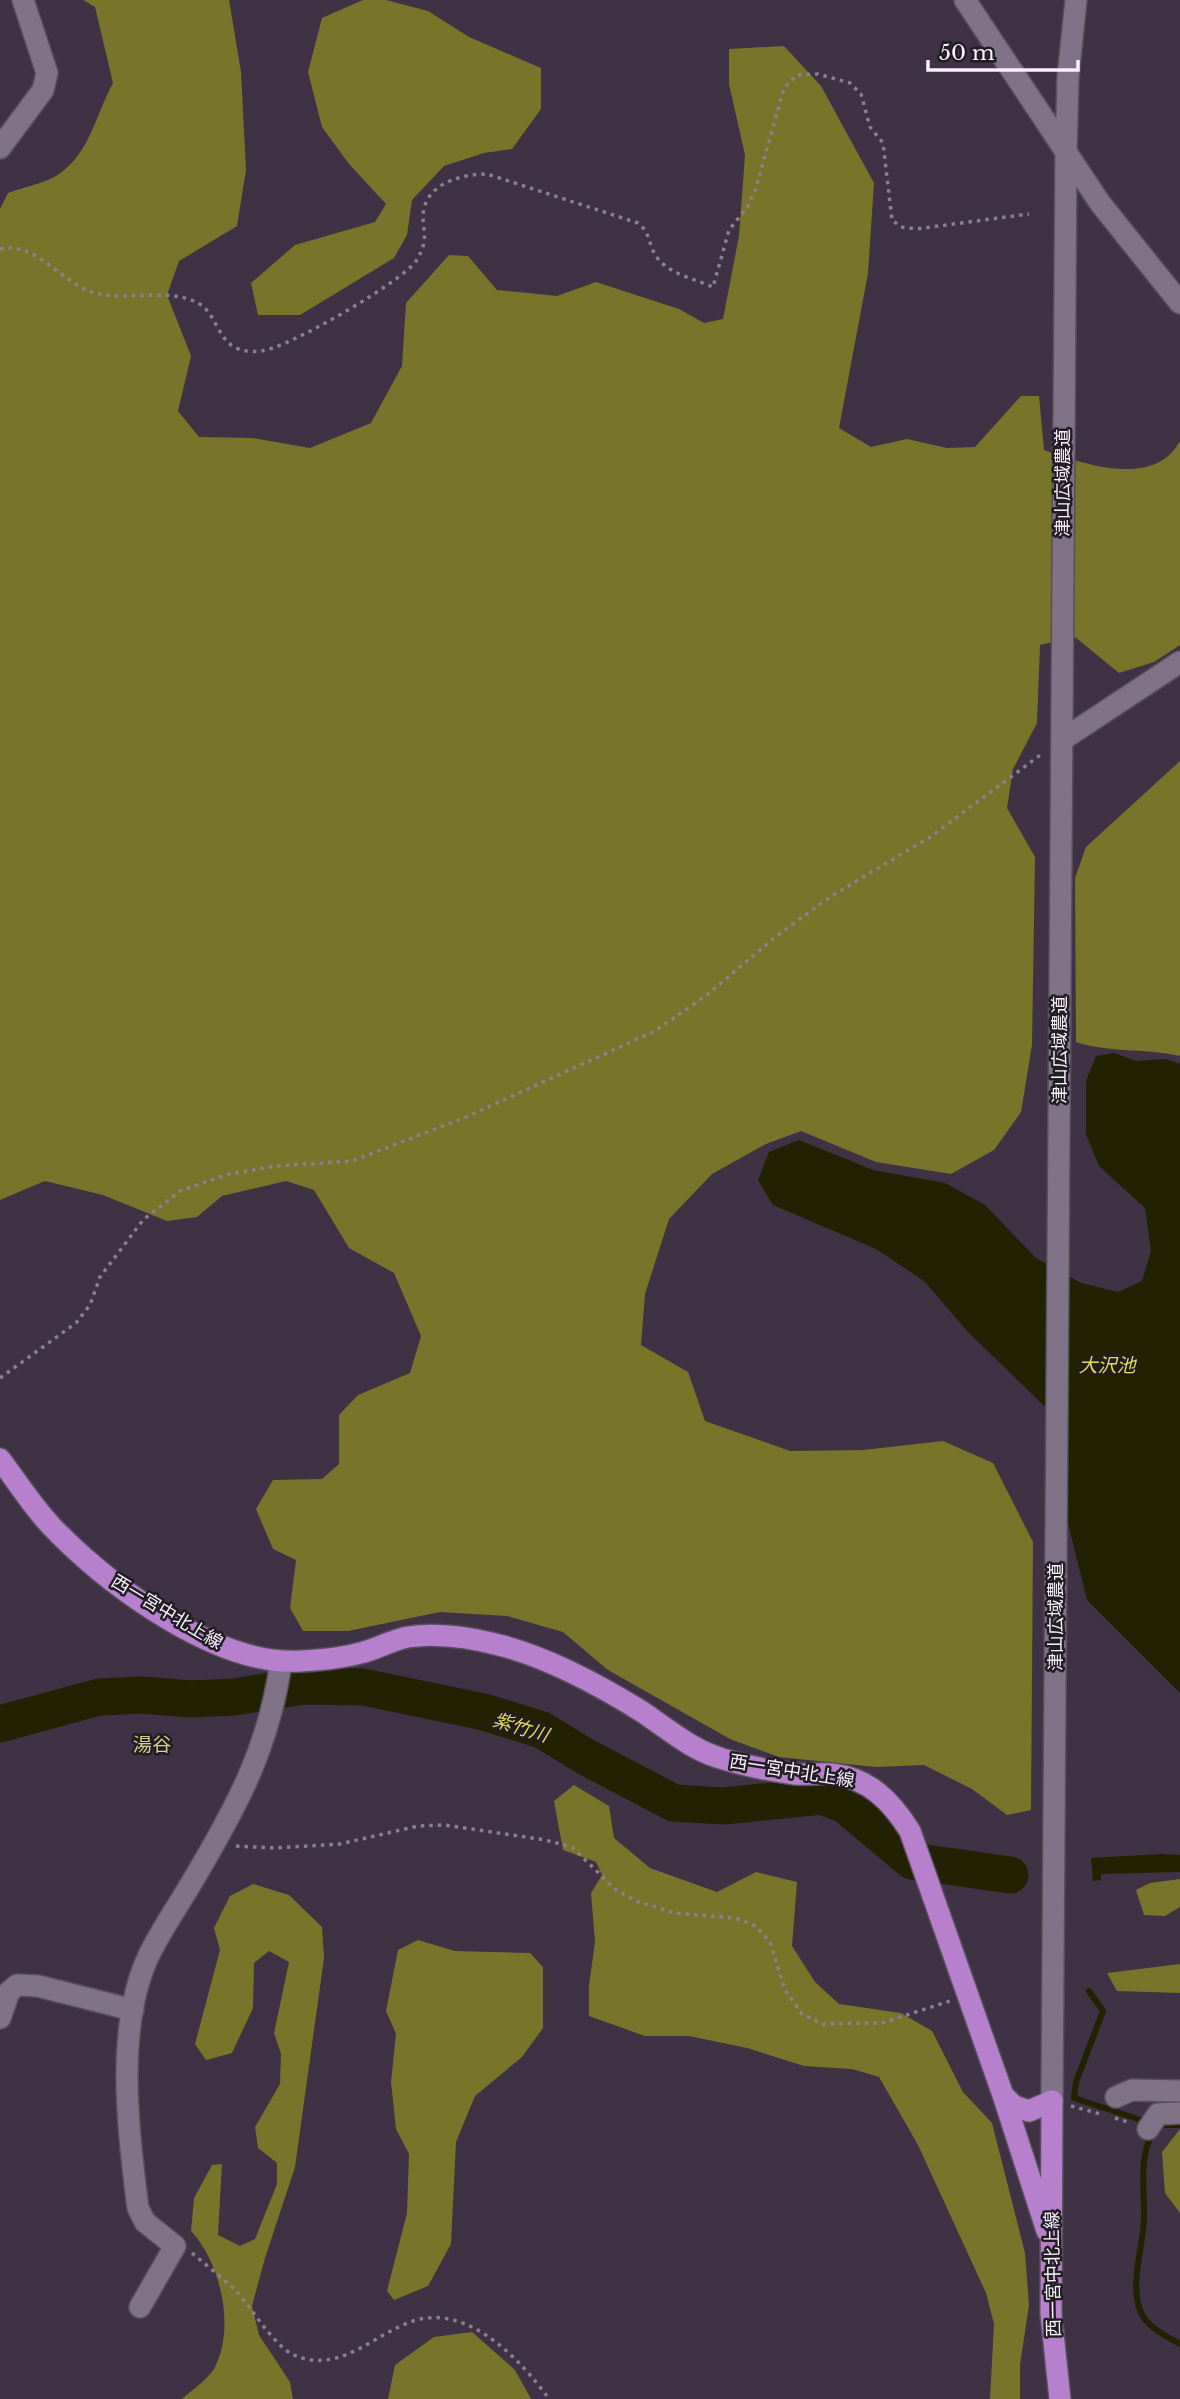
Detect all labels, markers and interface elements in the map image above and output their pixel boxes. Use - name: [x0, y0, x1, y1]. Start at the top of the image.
- scale bar: [928, 28, 1078, 72]
- text: 50 m: [939, 40, 995, 66]
- street label: 津山広域農道: [1052, 429, 1074, 537]
- street label: 津山広域農道: [1049, 996, 1071, 1104]
- water label: 大沢池: [1078, 1354, 1137, 1377]
- street label: 津山広域農道: [1045, 1563, 1067, 1671]
- street label: 西一宮中北上線: [107, 1570, 227, 1654]
- water label: 紫竹川: [490, 1708, 553, 1747]
- district label: 湯谷: [133, 1733, 171, 1756]
- street label: 西一宮中北上線: [728, 1750, 856, 1792]
- street label: 西一宮中北上線: [1041, 2211, 1065, 2337]

